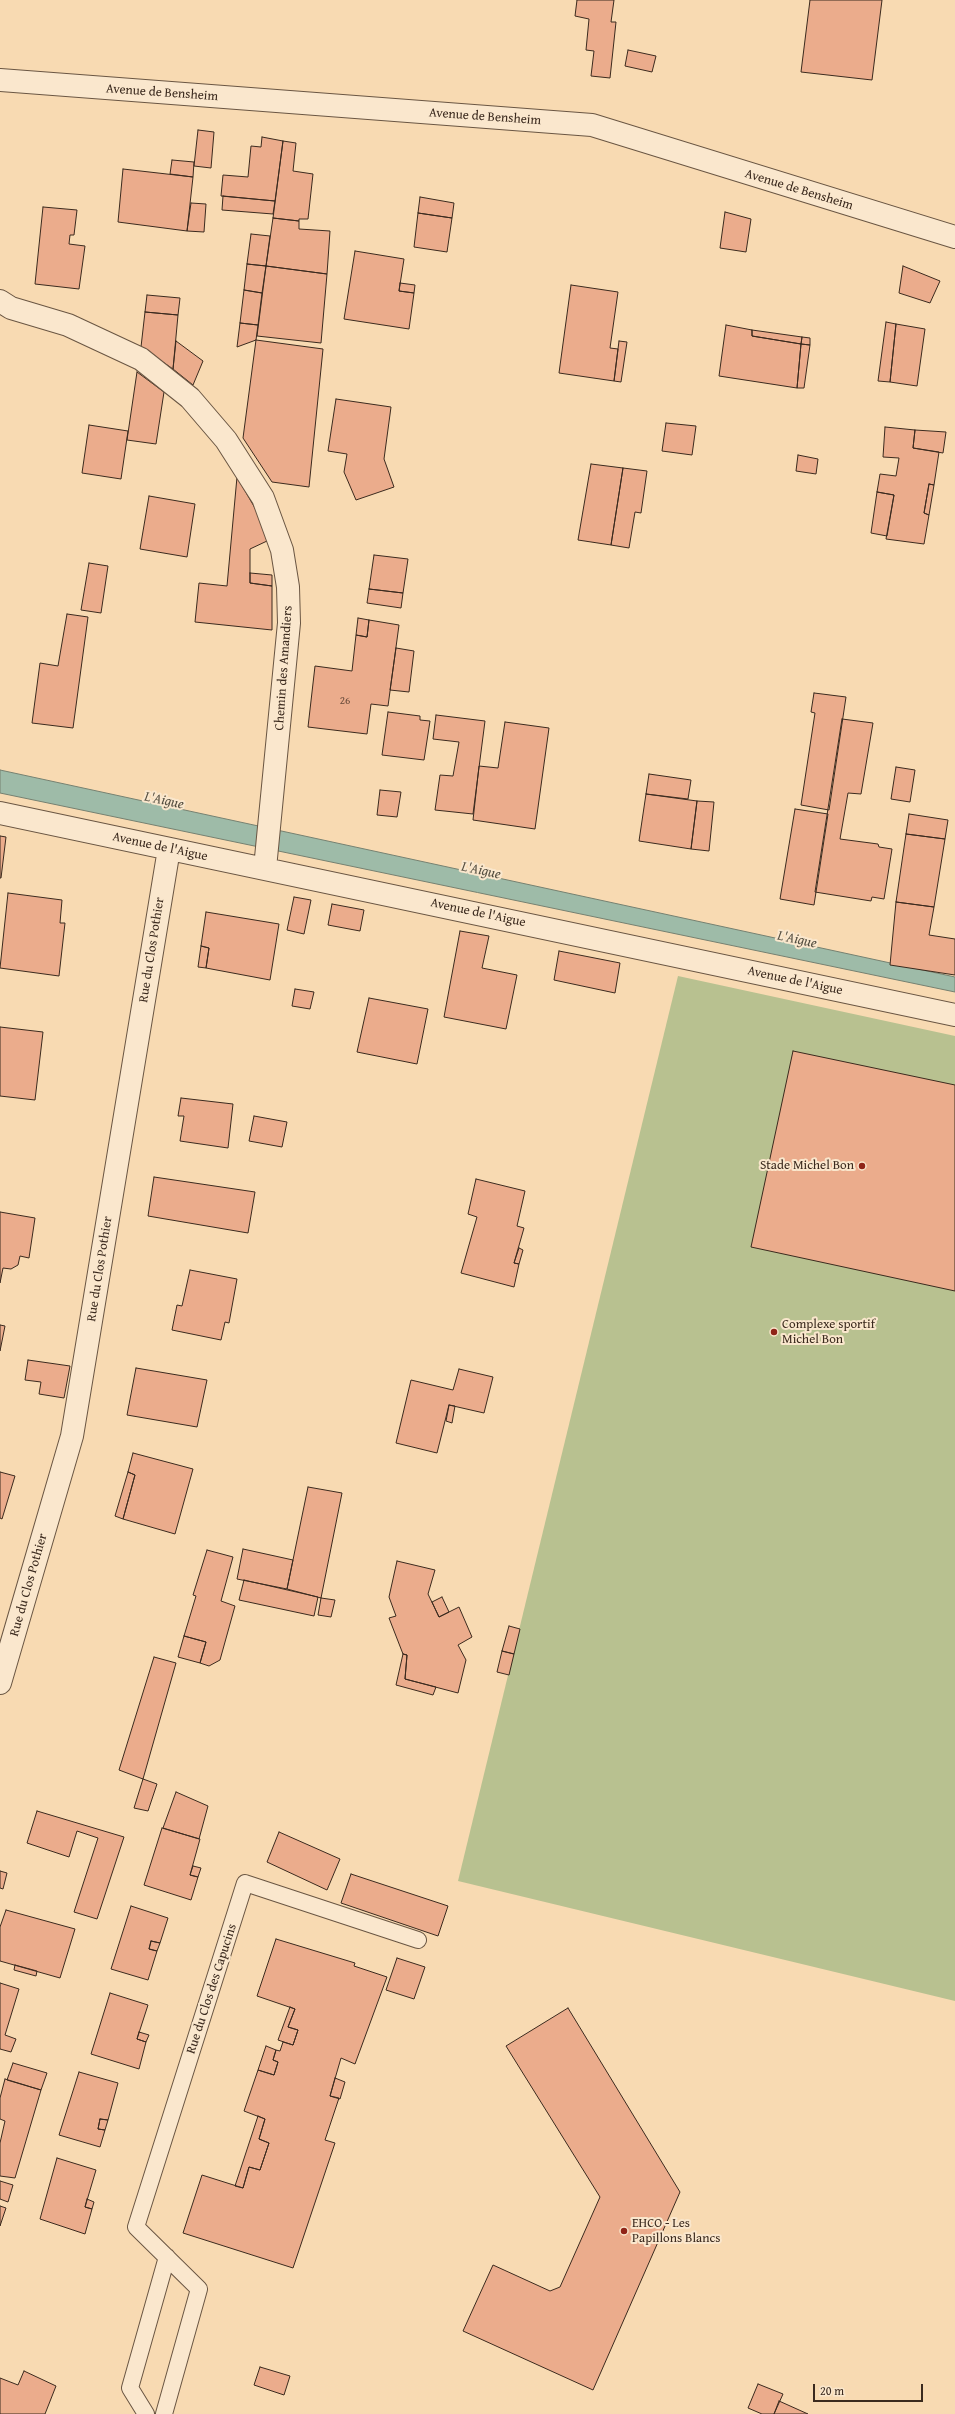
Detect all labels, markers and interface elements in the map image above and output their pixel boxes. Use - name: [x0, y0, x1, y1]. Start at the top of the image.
- street label: Avenue de Bensheim: [105, 81, 219, 105]
- street label: Avenue de Bensheim: [428, 105, 542, 129]
- street label: Avenue de Bensheim: [743, 166, 855, 214]
- street label: Chemin des Amandiers: [272, 605, 296, 731]
- house number: 26: [340, 694, 350, 708]
- water label: L'Aigue: [143, 789, 185, 813]
- street label: Avenue de l'Aigue: [111, 829, 209, 865]
- water label: L'Aigue: [460, 859, 502, 883]
- street label: Avenue de l'Aigue: [429, 895, 527, 931]
- street label: Rue du Clos Pothier: [136, 896, 168, 1004]
- water label: L'Aigue: [776, 928, 818, 952]
- street label: Avenue de l'Aigue: [746, 963, 844, 999]
- place label: Stade Michel Bon: [760, 1158, 854, 1174]
- marker: Stade Michel Bon: [857, 1161, 867, 1171]
- street label: Rue du Clos Pothier: [84, 1215, 116, 1323]
- place label: Complexe sportif Michel Bon: [782, 1317, 875, 1348]
- marker: Complexe sportif Michel Bon: [769, 1327, 779, 1337]
- street label: Rue du Clos Pothier: [7, 1532, 51, 1638]
- street label: Rue du Clos des Capucins: [184, 1922, 240, 2056]
- place label: EHCO - Les Papillons Blancs: [632, 2216, 720, 2247]
- marker: EHCO - Les Papillons Blancs: [619, 2226, 629, 2236]
- scale bar: [815, 2376, 925, 2402]
- text: 20 m: [820, 2382, 844, 2399]

